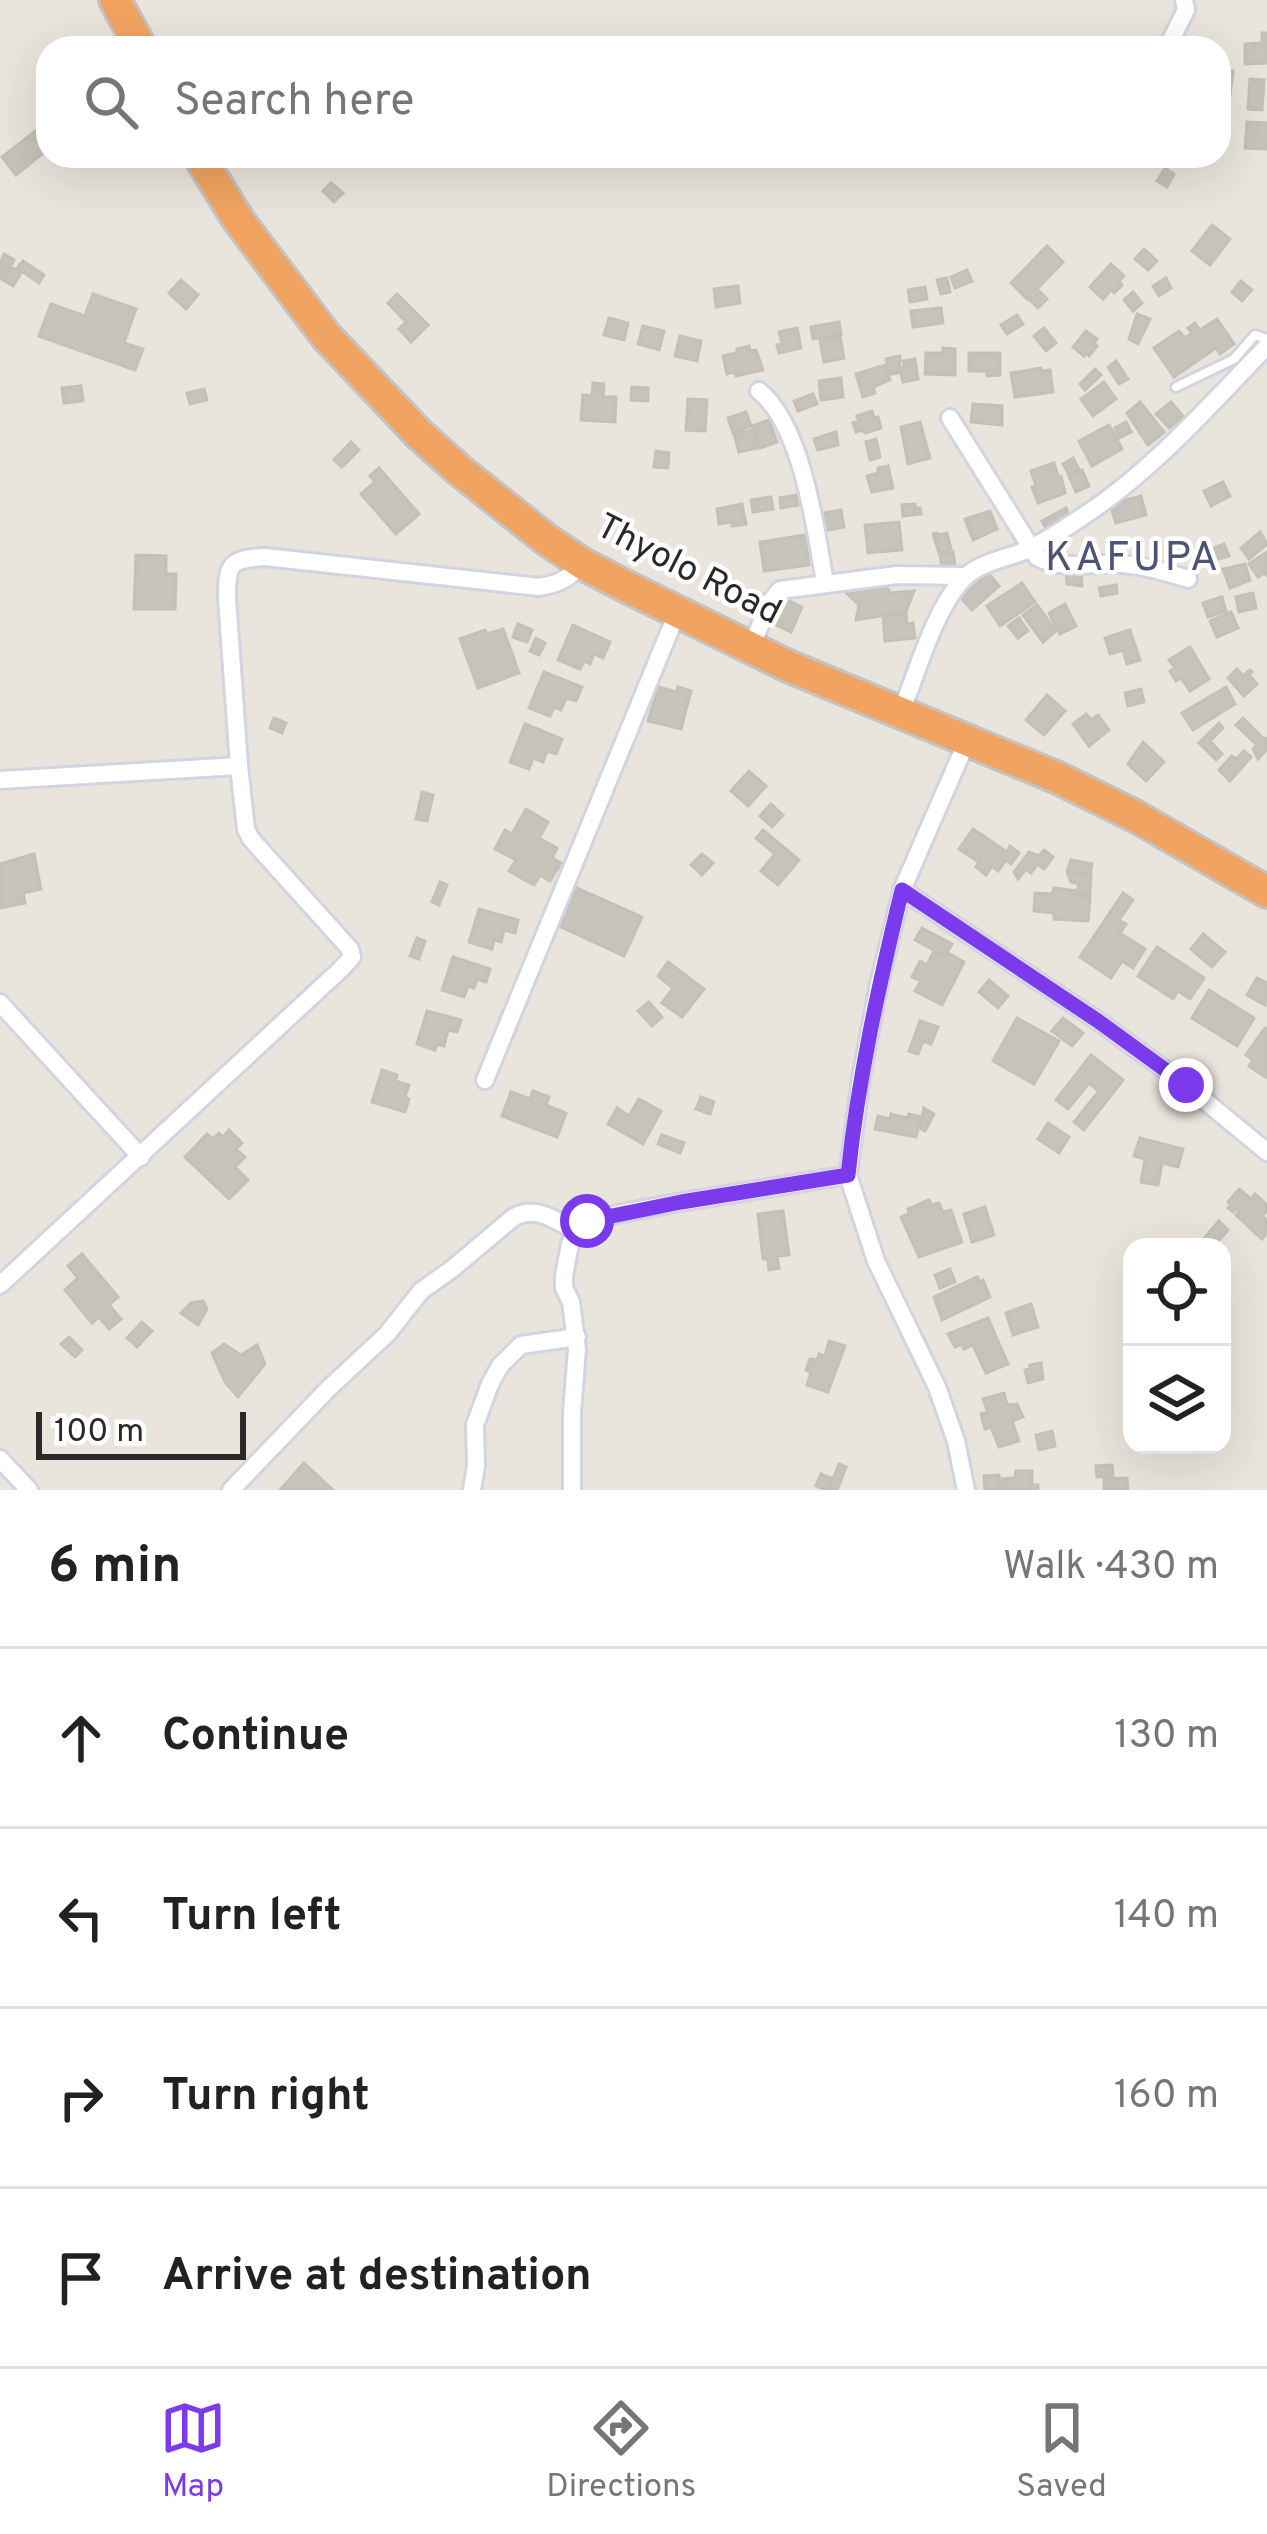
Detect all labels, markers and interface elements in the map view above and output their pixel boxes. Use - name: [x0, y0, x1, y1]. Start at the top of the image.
- search box: [36, 36, 1231, 168]
- icon: search: [78, 69, 144, 135]
- text: Search here: [174, 74, 414, 131]
- street label: Thyolo Road: [588, 505, 788, 637]
- district label: KAFUPA: [1045, 533, 1221, 586]
- route end: [1159, 1058, 1213, 1112]
- route start: [560, 1194, 614, 1248]
- map controls: [1123, 1238, 1231, 1454]
- button: locate: [1123, 1238, 1231, 1346]
- button: layers: [1123, 1346, 1231, 1454]
- scale bar: [36, 1406, 246, 1459]
- text: 100 m: [54, 1412, 144, 1454]
- text: 6 min: [48, 1536, 181, 1601]
- text: Walk · 430 m: [1003, 1544, 1219, 1593]
- icon: ahead: [48, 1705, 114, 1771]
- text: Continue: [162, 1709, 349, 1766]
- text: 130 m: [1114, 1713, 1219, 1762]
- icon: left: [48, 1885, 114, 1951]
- text: Turn left: [162, 1889, 341, 1946]
- text: 140 m: [1114, 1893, 1219, 1942]
- icon: right: [48, 2065, 114, 2131]
- text: Turn right: [162, 2069, 370, 2126]
- text: 160 m: [1114, 2073, 1219, 2122]
- icon: arrive: [48, 2245, 114, 2311]
- text: Arrive at destination: [162, 2249, 592, 2306]
- tab: Map: [160, 2395, 226, 2509]
- tab: Directions: [546, 2395, 696, 2509]
- tab: Saved: [1016, 2395, 1107, 2509]

